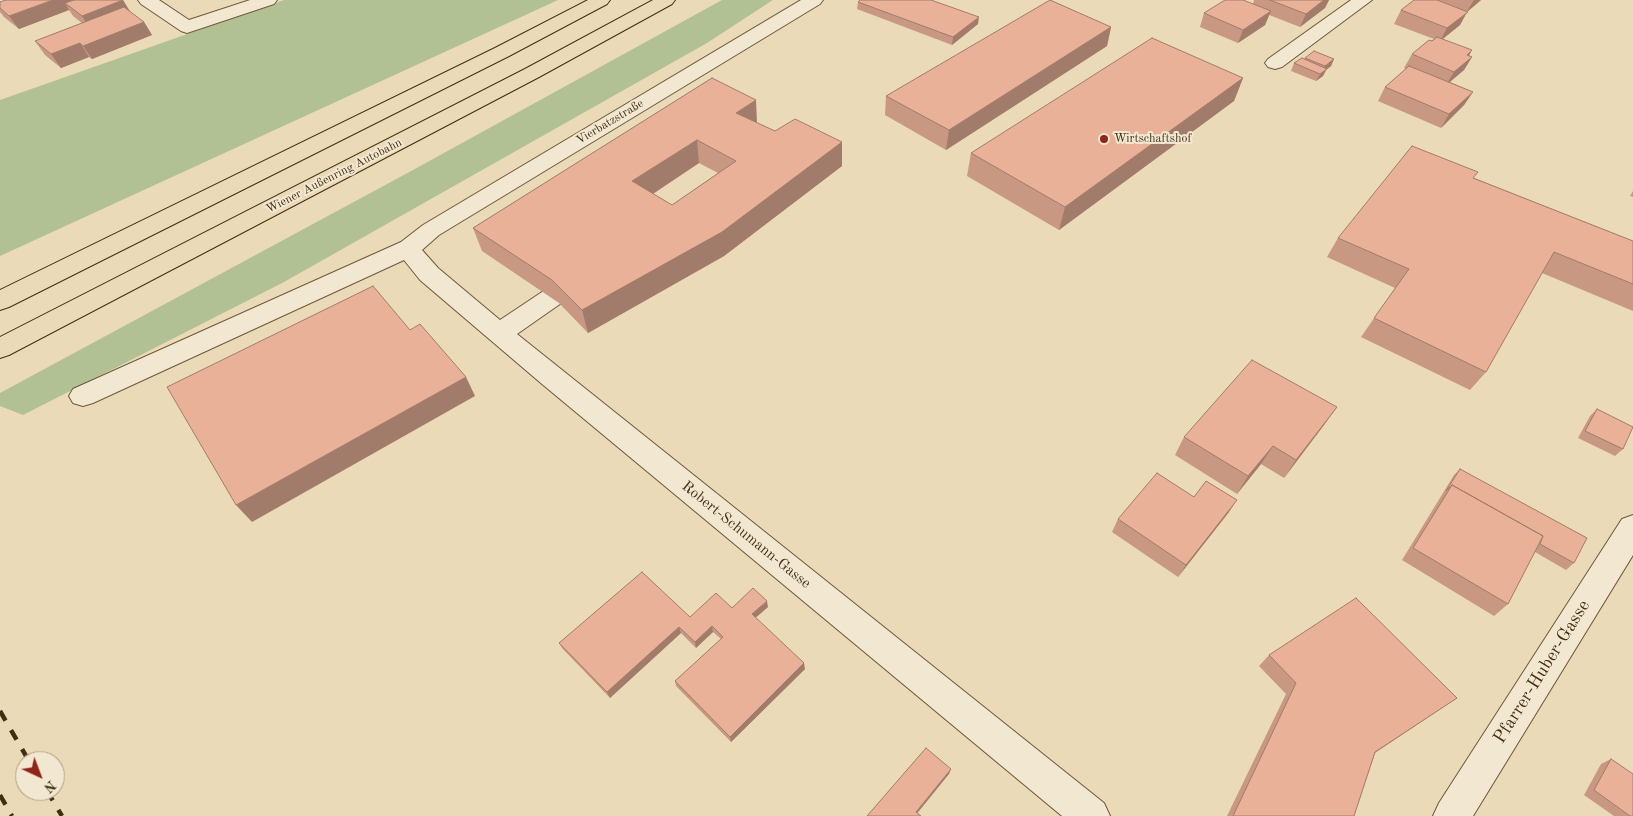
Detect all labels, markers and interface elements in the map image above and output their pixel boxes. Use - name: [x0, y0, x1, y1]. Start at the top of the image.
- street label: Vierbatzstraße: [574, 96, 646, 148]
- place label: Wirtschaftshof: [1114, 132, 1191, 146]
- marker: Wirtschaftshof: [1098, 133, 1110, 145]
- street label: Wiener Außenring Autobahn: [264, 135, 404, 217]
- street label: Robert-Schumann-Gasse: [678, 477, 814, 593]
- street label: Pfarrer-Huber-Gasse: [1489, 596, 1595, 748]
- north arrow: [15, 751, 65, 801]
- text: N: [41, 777, 58, 795]

